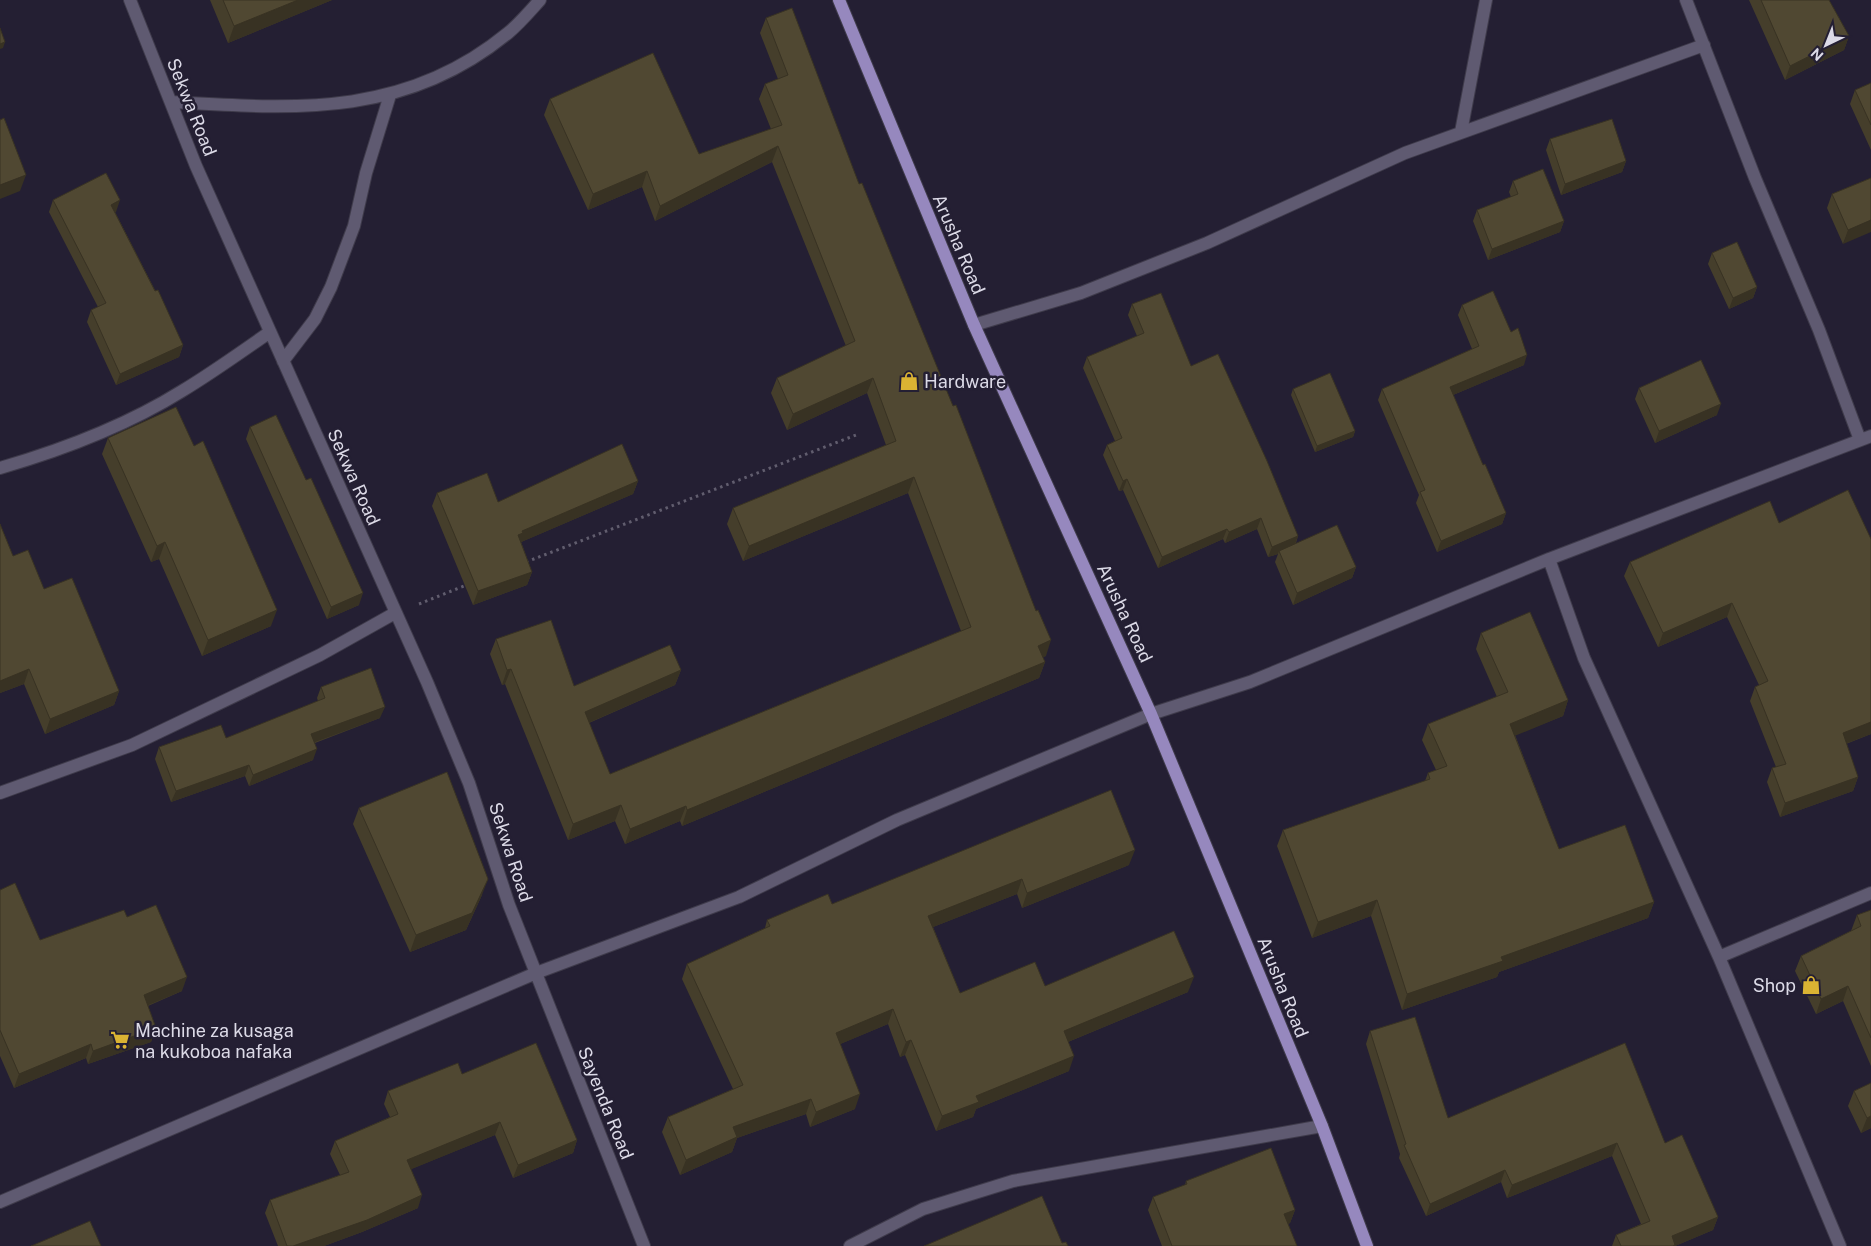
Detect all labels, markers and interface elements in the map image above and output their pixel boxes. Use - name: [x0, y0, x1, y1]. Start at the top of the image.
- north arrow: [1801, 20, 1851, 70]
- text: N: [1808, 45, 1827, 64]
- street label: Sekwa Road: [163, 55, 221, 159]
- street label: Arusha Road: [928, 191, 990, 297]
- shop icon: Hardware: [898, 370, 920, 392]
- place label: Hardware: [924, 371, 1006, 392]
- street label: Sekwa Road: [323, 426, 385, 528]
- street label: Arusha Road: [1093, 560, 1157, 666]
- street label: Sekwa Road: [485, 800, 537, 904]
- street label: Arusha Road: [1253, 934, 1313, 1040]
- shop icon: Shop: [1800, 974, 1822, 996]
- place label: Shop: [1753, 975, 1796, 996]
- place label: Machine za kusaga na kukoboa nafaka: [135, 1020, 294, 1062]
- supermarket icon: Machine za kusaga na kukoboa nafaka: [109, 1029, 131, 1051]
- street label: Sayenda Road: [574, 1044, 638, 1162]

